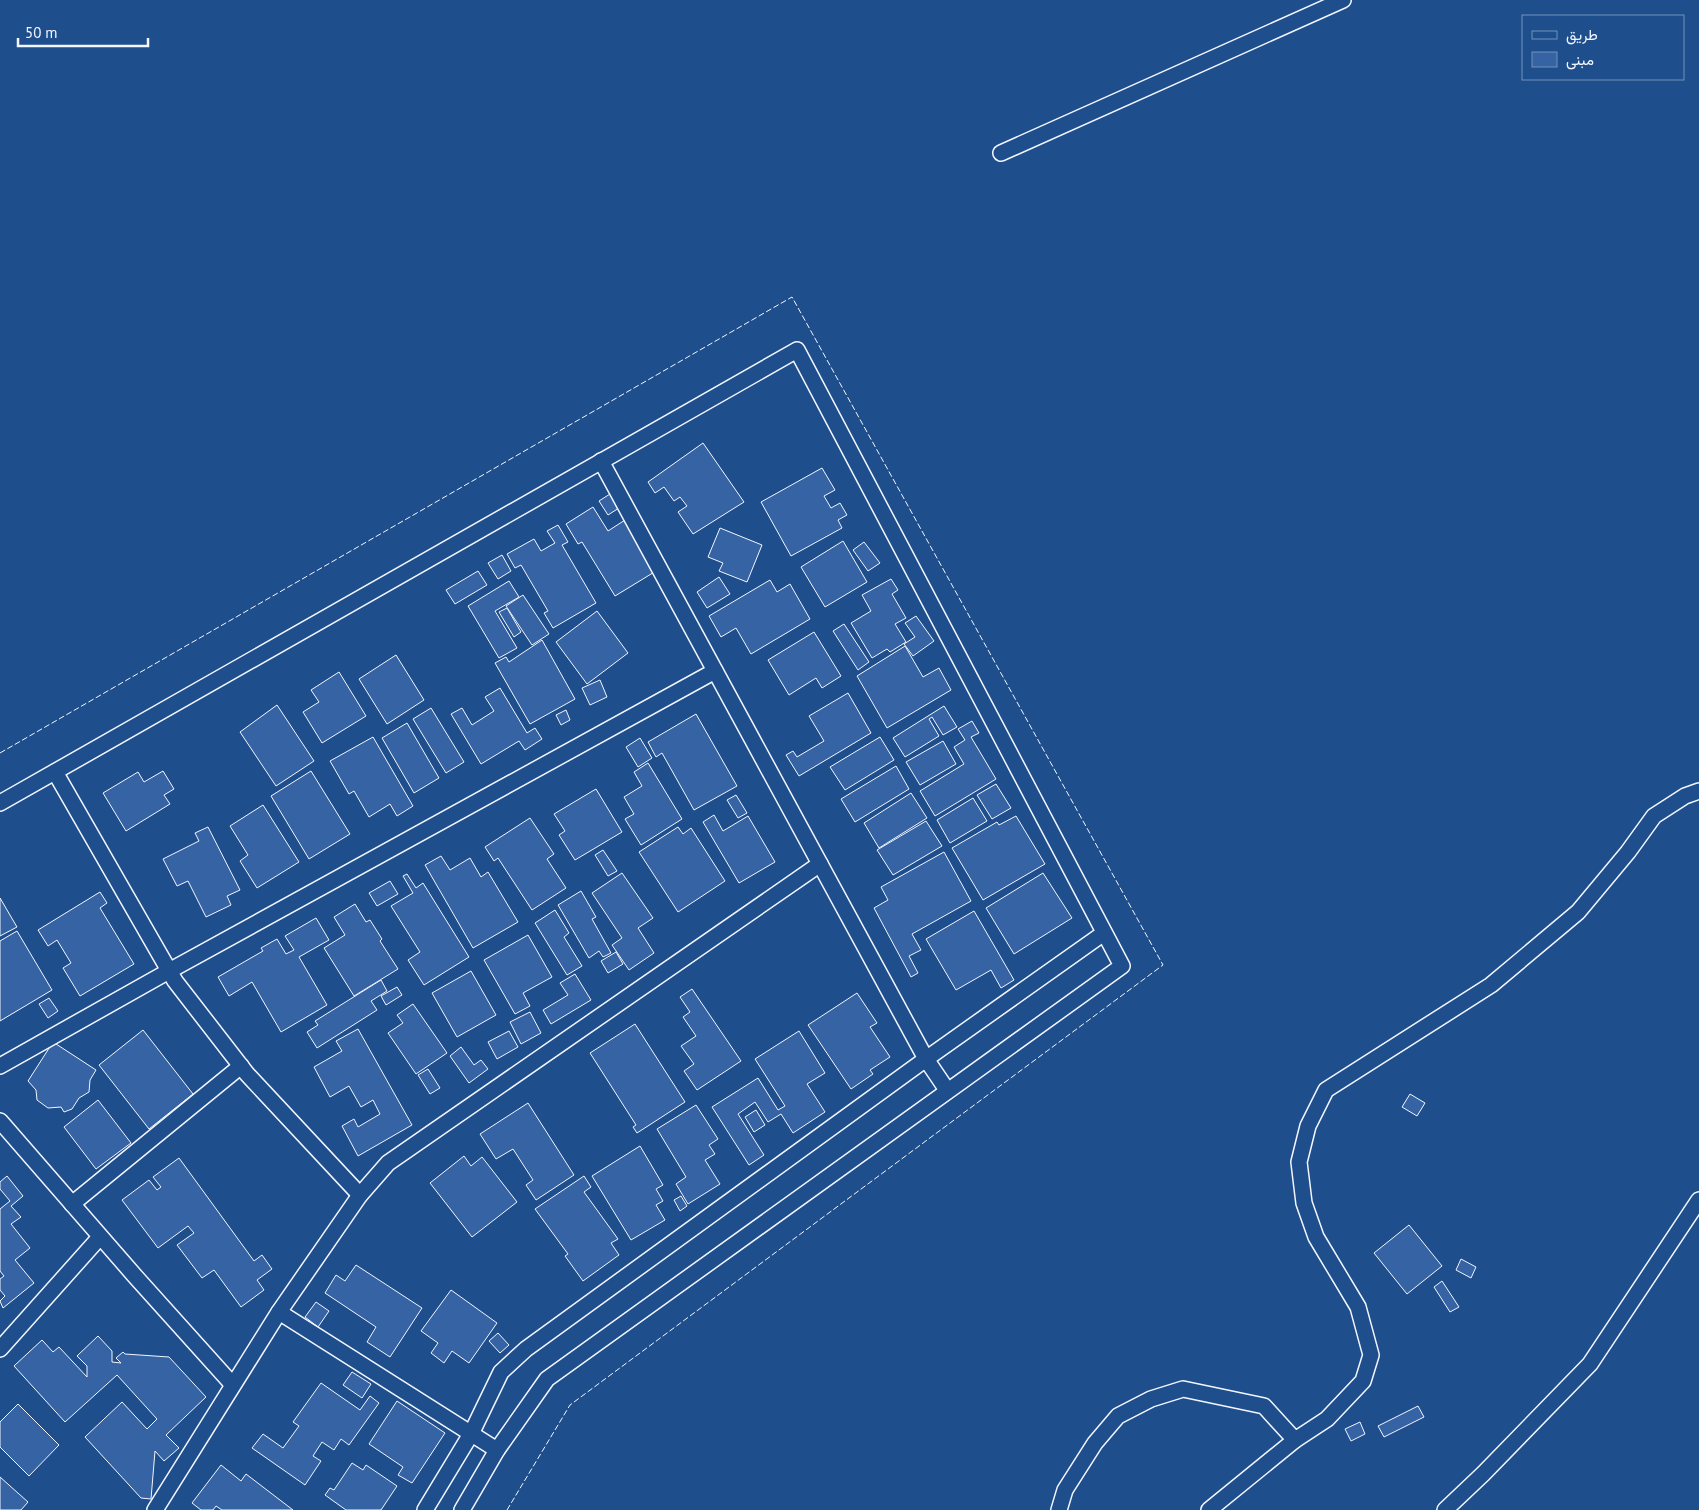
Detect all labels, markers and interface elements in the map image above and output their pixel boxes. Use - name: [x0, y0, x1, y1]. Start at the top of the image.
- scale bar: [18, 15, 148, 47]
- legend: [1522, 15, 1684, 80]
- text: 50 m: [25, 23, 58, 42]
- text: طريق: [1566, 25, 1598, 45]
- text: مبنى: [1566, 50, 1594, 70]

